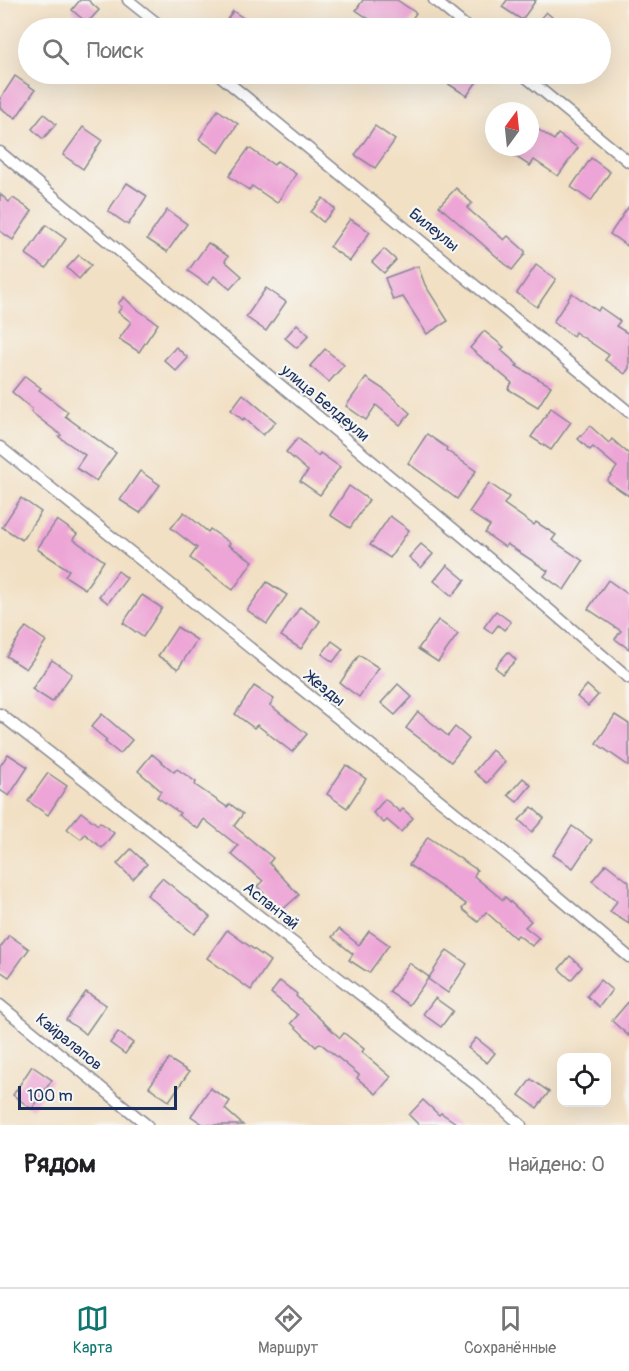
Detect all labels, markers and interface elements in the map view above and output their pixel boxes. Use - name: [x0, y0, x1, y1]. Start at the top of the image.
- search box: [18, 18, 611, 84]
- icon: search: [39, 35, 72, 68]
- text: Поиск: [87, 37, 144, 65]
- north arrow: [485, 102, 539, 156]
- street label: Билеулы: [405, 204, 463, 256]
- street label: улица Белдеули: [276, 360, 373, 446]
- street label: Жезды: [299, 665, 349, 711]
- street label: Аспантай: [239, 878, 303, 934]
- street label: Кайралапов: [32, 1009, 106, 1075]
- map controls: [557, 1053, 611, 1107]
- button: locate: [557, 1053, 611, 1107]
- scale bar: [18, 1083, 177, 1110]
- text: 100 m: [27, 1086, 73, 1106]
- text: Рядом: [24, 1148, 96, 1180]
- text: Найдено: 0: [508, 1152, 605, 1177]
- tab: Карта: [73, 1302, 112, 1358]
- tab: Маршрут: [258, 1302, 318, 1358]
- tab: Сохранённые: [464, 1302, 556, 1358]

